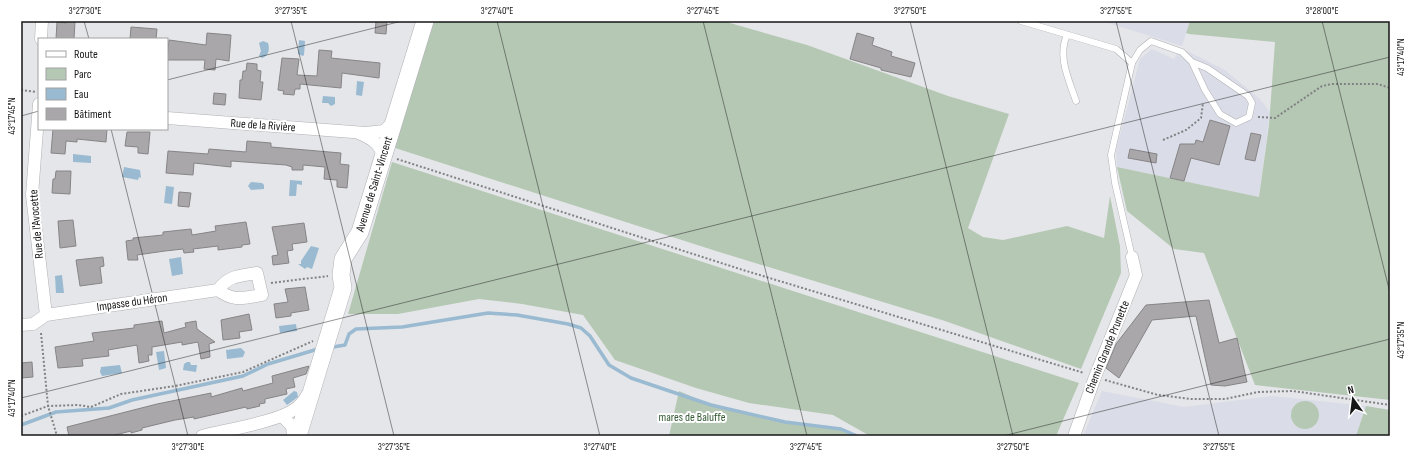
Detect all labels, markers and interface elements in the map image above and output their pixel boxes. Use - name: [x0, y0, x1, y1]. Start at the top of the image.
- text: 3°27'30"E: [69, 5, 101, 17]
- text: 3°27'35"E: [275, 5, 307, 17]
- text: 3°27'40"E: [481, 5, 513, 17]
- text: 3°27'45"E: [687, 5, 719, 17]
- text: 3°27'50"E: [894, 5, 926, 17]
- text: 3°27'55"E: [1100, 5, 1132, 17]
- text: 3°28'00"E: [1305, 5, 1339, 17]
- legend: [38, 38, 168, 130]
- text: 43°17'40"N: [1395, 38, 1407, 76]
- text: Route: [74, 47, 98, 62]
- text: Parc: [74, 67, 92, 82]
- text: Eau: [74, 87, 88, 102]
- text: 43°17'45"N: [6, 98, 18, 134]
- text: Bâtiment: [74, 107, 112, 122]
- street label: Rue de la Rivière: [230, 116, 296, 135]
- street label: Avenue de Saint-Vincent: [353, 134, 396, 235]
- street label: Rue de l'Avocette: [26, 189, 47, 259]
- street label: Impasse du Héron: [96, 290, 168, 315]
- street label: Chemin Grande Prunette: [1082, 298, 1133, 396]
- text: 43°17'35"N: [1395, 322, 1407, 358]
- text: 43°17'40"N: [6, 379, 18, 417]
- north arrow: [1333, 379, 1373, 419]
- text: N: [1346, 383, 1355, 397]
- park label: mares de Baluffe: [658, 410, 726, 425]
- text: 3°27'30"E: [172, 441, 204, 453]
- text: 3°27'35"E: [378, 441, 410, 453]
- text: 3°27'40"E: [584, 441, 616, 453]
- text: 3°27'45"E: [790, 441, 822, 453]
- text: 3°27'50"E: [997, 441, 1029, 453]
- text: 3°27'55"E: [1203, 441, 1235, 453]

